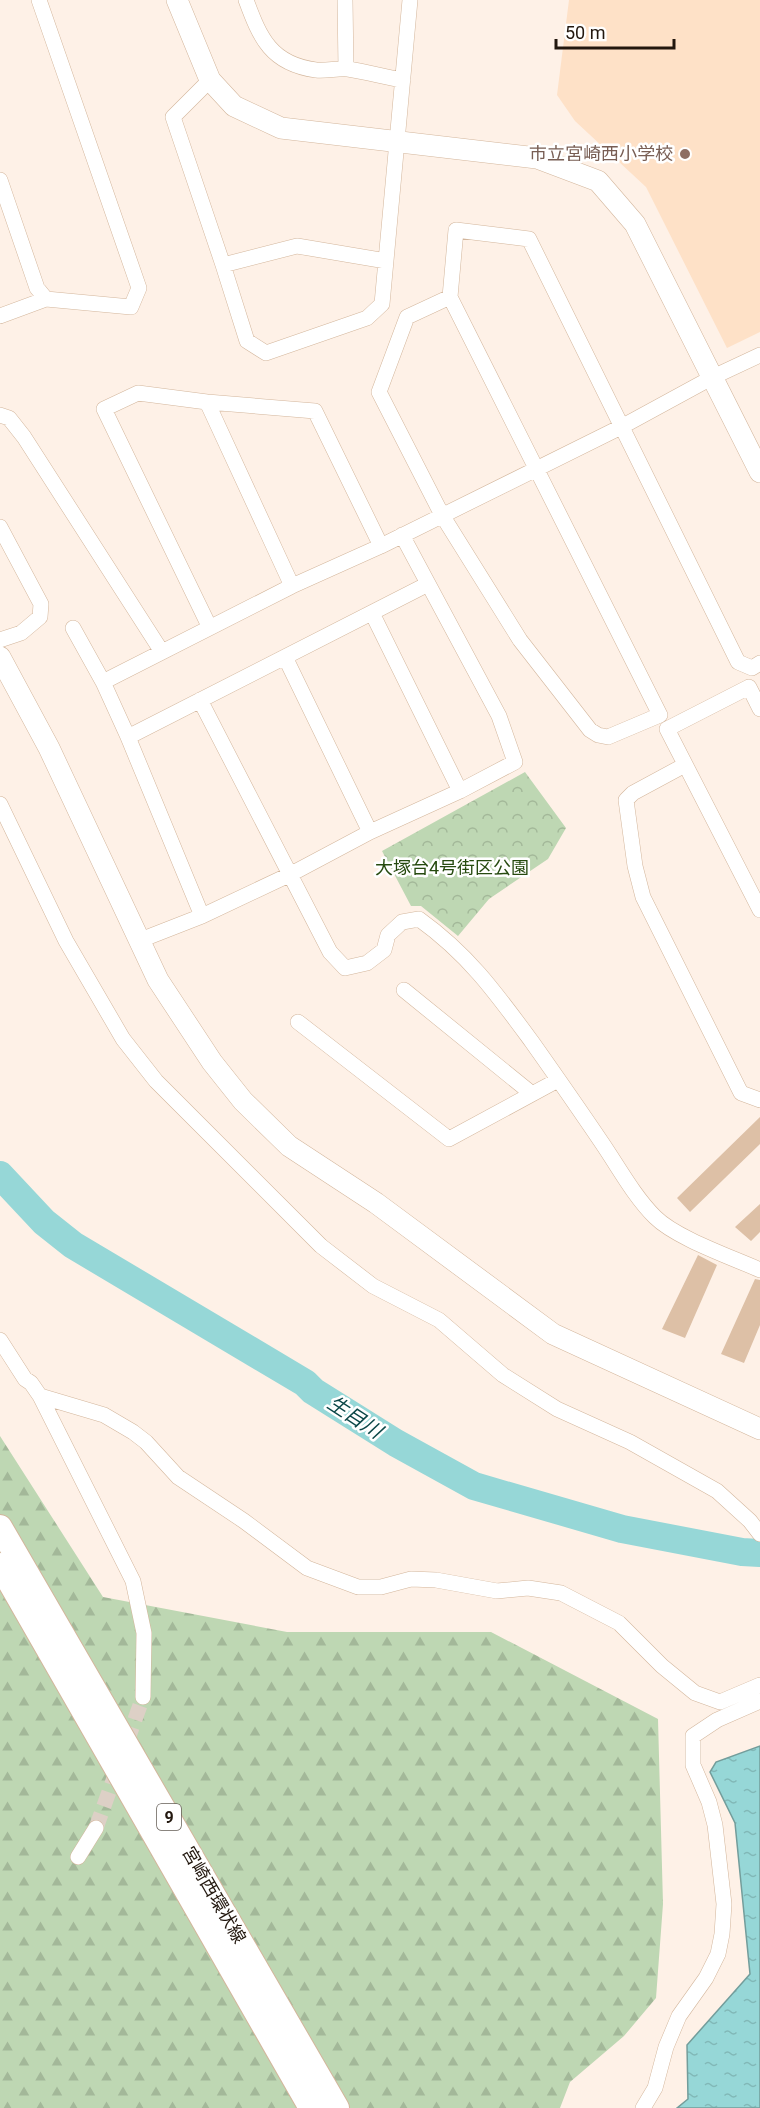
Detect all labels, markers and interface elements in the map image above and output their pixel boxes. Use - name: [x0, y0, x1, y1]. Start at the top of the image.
- scale bar: [556, 12, 674, 50]
- text: 50 m: [565, 22, 605, 43]
- place label: 市立宮崎西小学校: [529, 143, 673, 164]
- marker: 市立宮崎西小学校: [678, 147, 692, 161]
- park label: 大塚台4号街区公園: [375, 857, 529, 878]
- water label: 生目川: [323, 1391, 388, 1444]
- road number: 9: [157, 1804, 181, 1830]
- street label: 宮崎西環状線: [178, 1843, 251, 1947]

